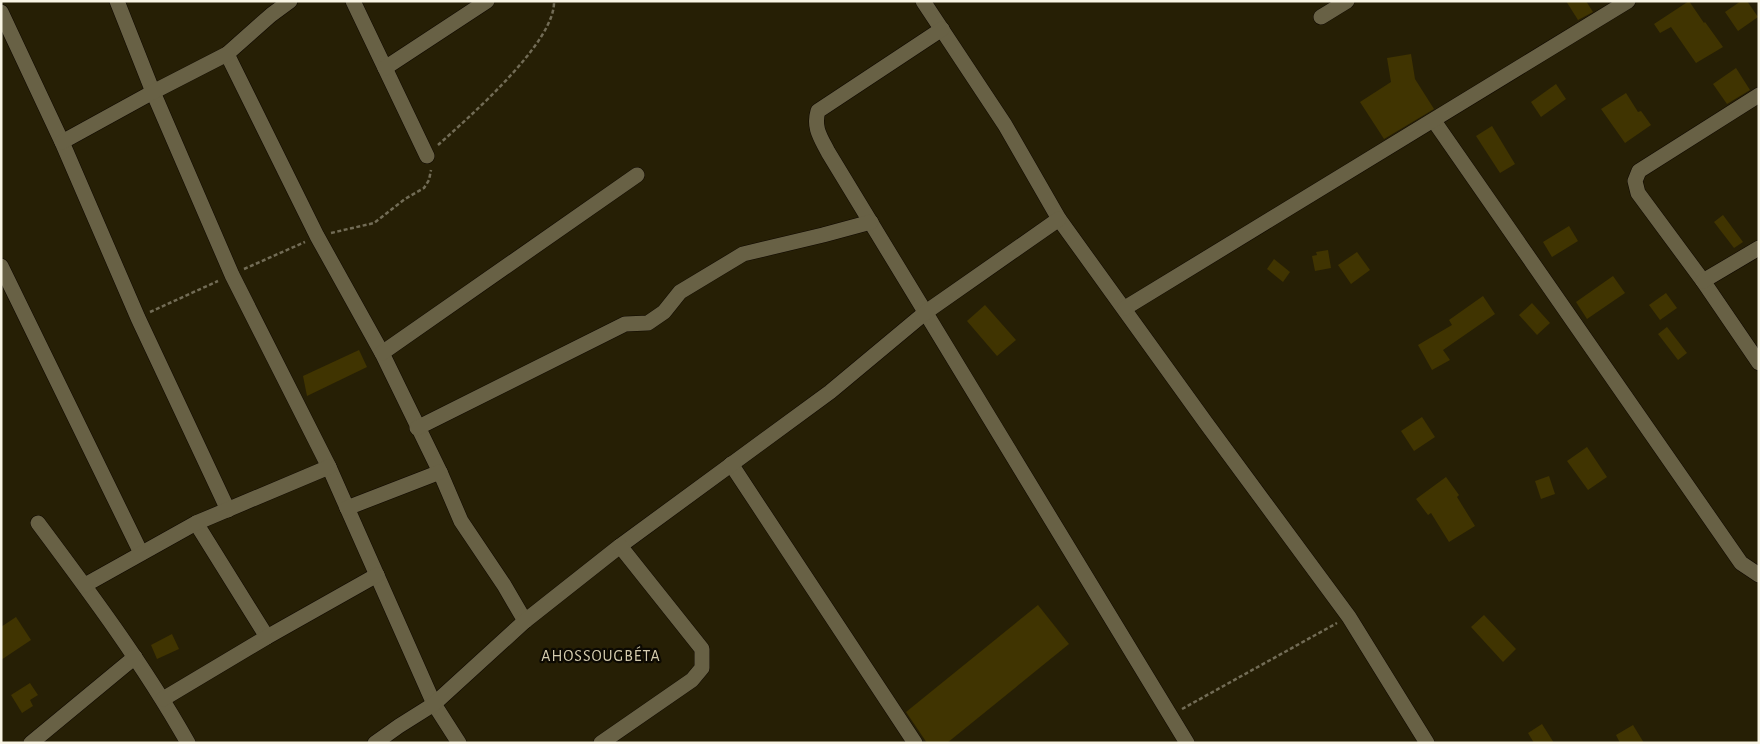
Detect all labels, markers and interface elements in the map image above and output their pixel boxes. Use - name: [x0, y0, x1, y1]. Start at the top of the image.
- district label: AHOSSOUGBÉTA: [541, 646, 661, 664]

